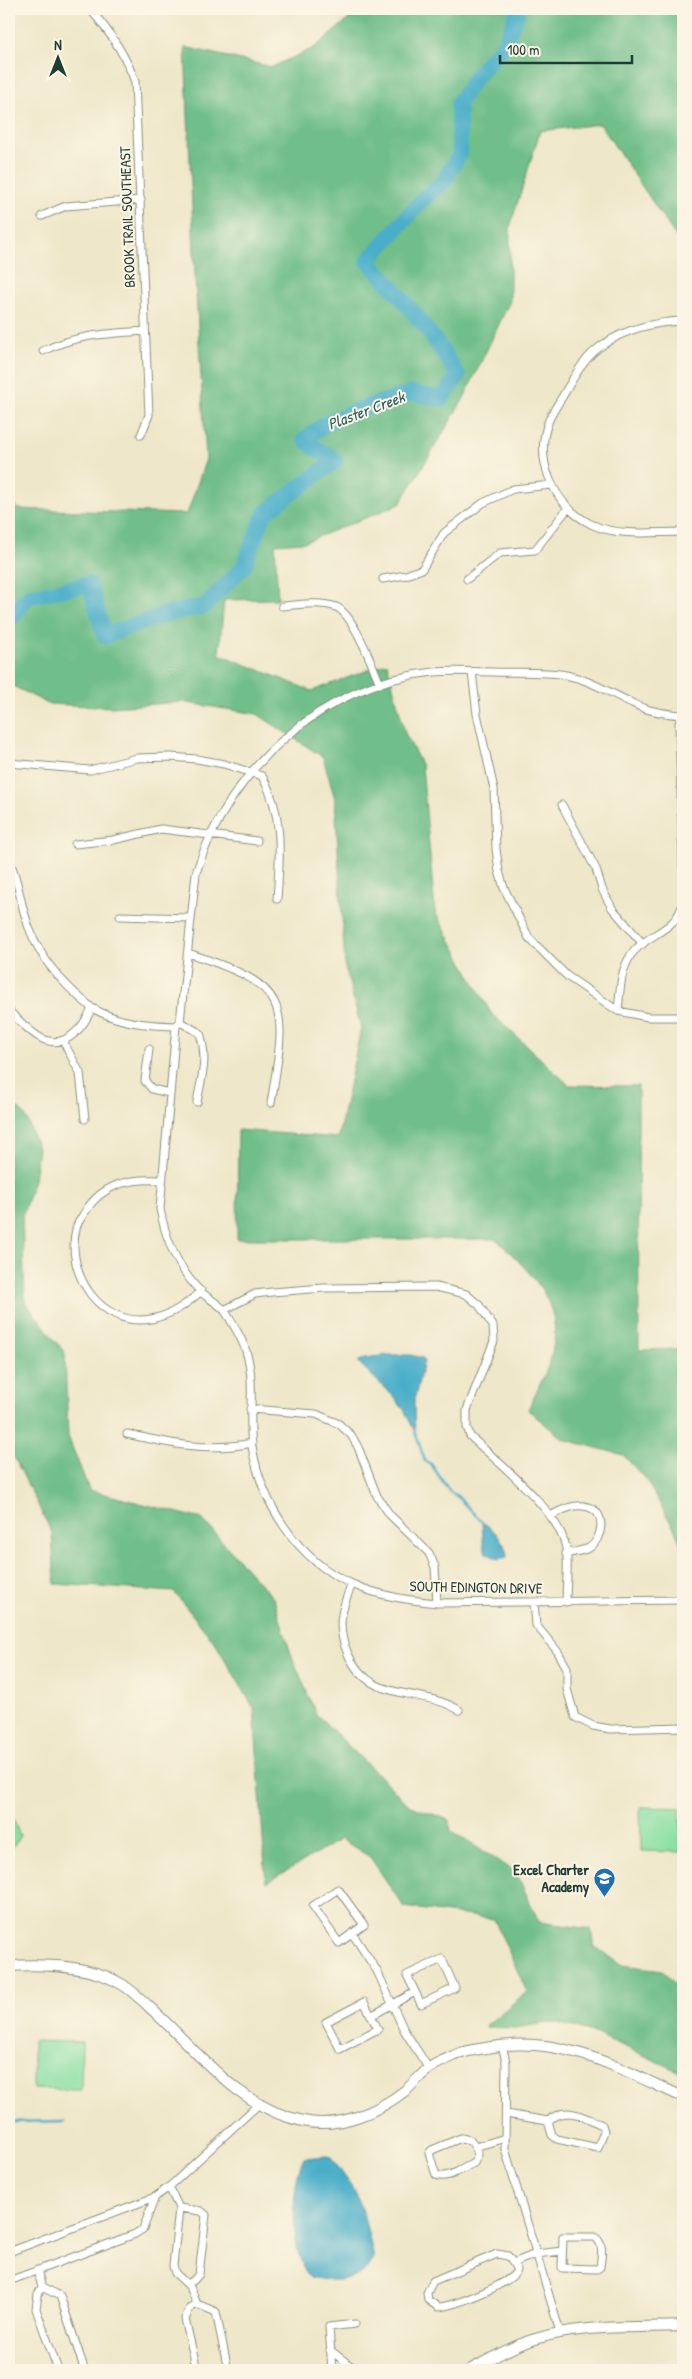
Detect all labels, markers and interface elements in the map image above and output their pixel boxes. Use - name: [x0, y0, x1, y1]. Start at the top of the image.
- north arrow: [32, 32, 82, 82]
- scale bar: [500, 32, 632, 64]
- text: N: [54, 35, 62, 54]
- text: 100 m: [507, 39, 540, 60]
- street label: BROOK TRAIL SOUTHEAST: [114, 145, 140, 288]
- water label: Plaster Creek: [325, 385, 409, 435]
- street label: SOUTH EDINGTON DRIVE: [409, 1575, 543, 1599]
- place label: Excel Charter Academy: [513, 1859, 590, 1898]
- school or university icon: Excel Charter Academy: [593, 1866, 617, 1897]

